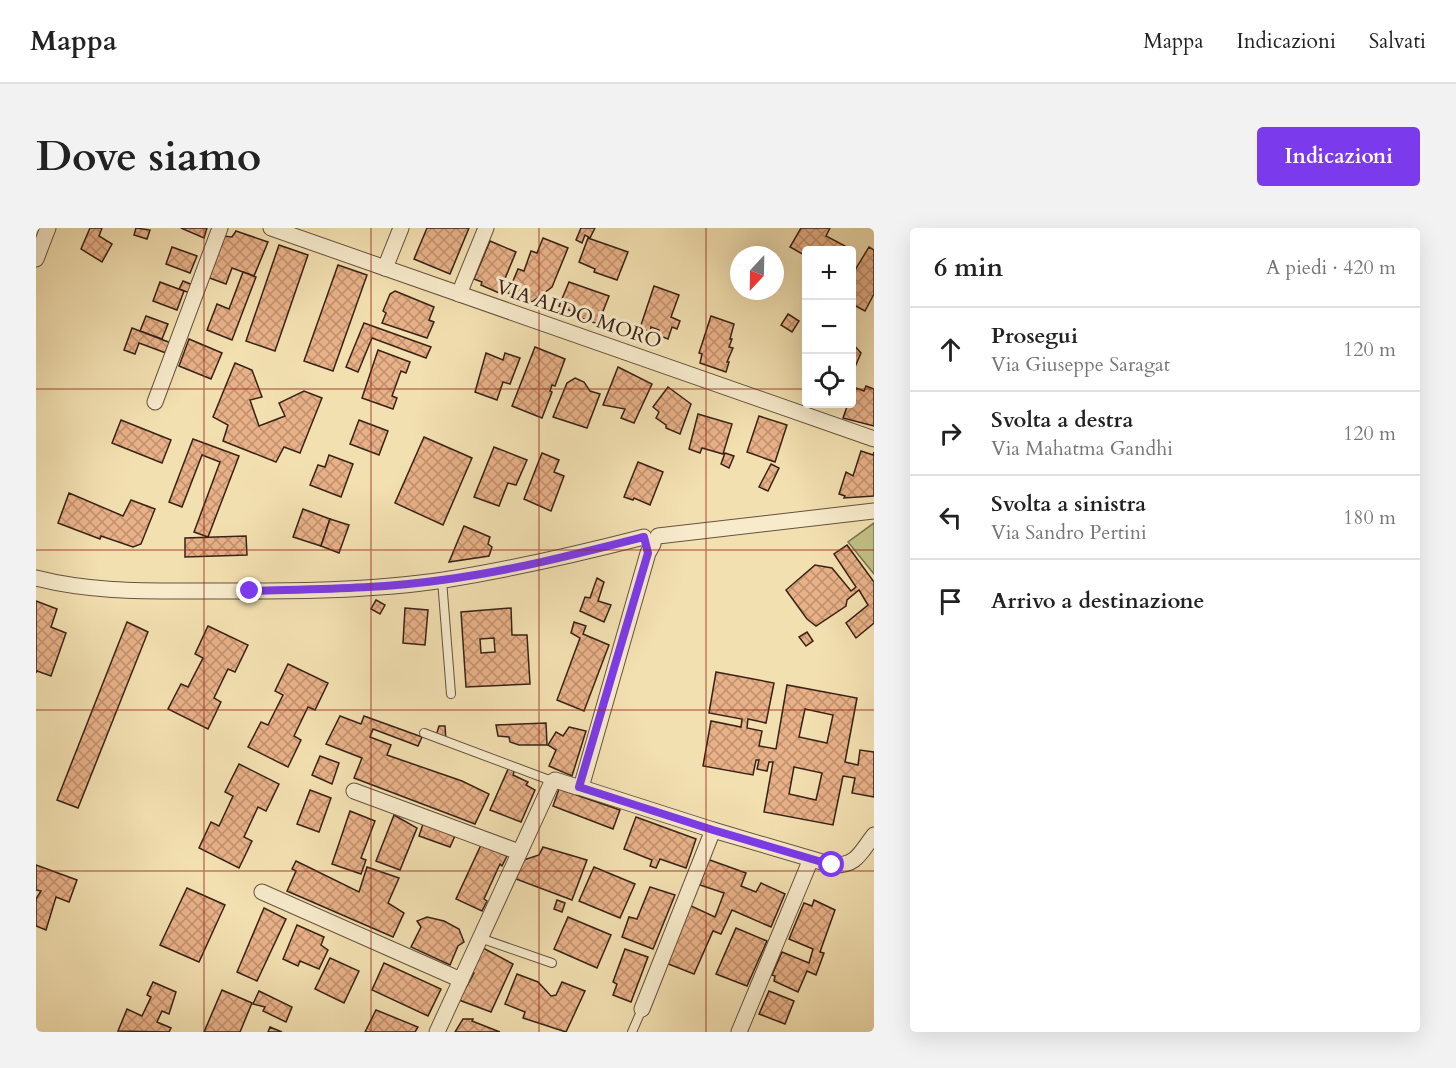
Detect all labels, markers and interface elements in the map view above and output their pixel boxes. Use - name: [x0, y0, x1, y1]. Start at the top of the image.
- text: Mappa: [30, 22, 117, 60]
- text: Mappa: [1143, 27, 1203, 56]
- text: Indicazioni: [1236, 27, 1336, 56]
- text: Salvati: [1369, 27, 1426, 56]
- button: Indicazioni: [1257, 127, 1420, 186]
- text: Dove siamo: [36, 128, 261, 185]
- north arrow: [730, 246, 784, 300]
- map controls: [802, 246, 856, 408]
- button: +: [802, 246, 856, 300]
- text: 6 min: [934, 250, 1003, 285]
- text: A piedi · 420 m: [1266, 254, 1396, 281]
- street label: VIA ALDO MORO: [493, 273, 665, 355]
- button: −: [802, 300, 856, 354]
- text: Prosegui: [991, 321, 1078, 351]
- icon: ahead: [934, 333, 967, 366]
- text: 120 m: [1343, 336, 1396, 363]
- text: Via Giuseppe Saragat: [991, 351, 1170, 378]
- button: locate: [802, 354, 856, 408]
- text: Svolta a destra: [991, 405, 1133, 435]
- icon: right: [934, 417, 967, 450]
- text: 120 m: [1343, 420, 1396, 447]
- text: Via Mahatma Gandhi: [991, 435, 1173, 462]
- text: Svolta a sinistra: [991, 489, 1146, 519]
- icon: left: [934, 501, 967, 534]
- text: 180 m: [1343, 504, 1396, 531]
- text: Via Sandro Pertini: [991, 519, 1147, 546]
- route end: [236, 577, 262, 603]
- icon: arrive: [934, 585, 967, 618]
- text: Arrivo a destinazione: [991, 586, 1204, 616]
- route start: [818, 851, 844, 877]

